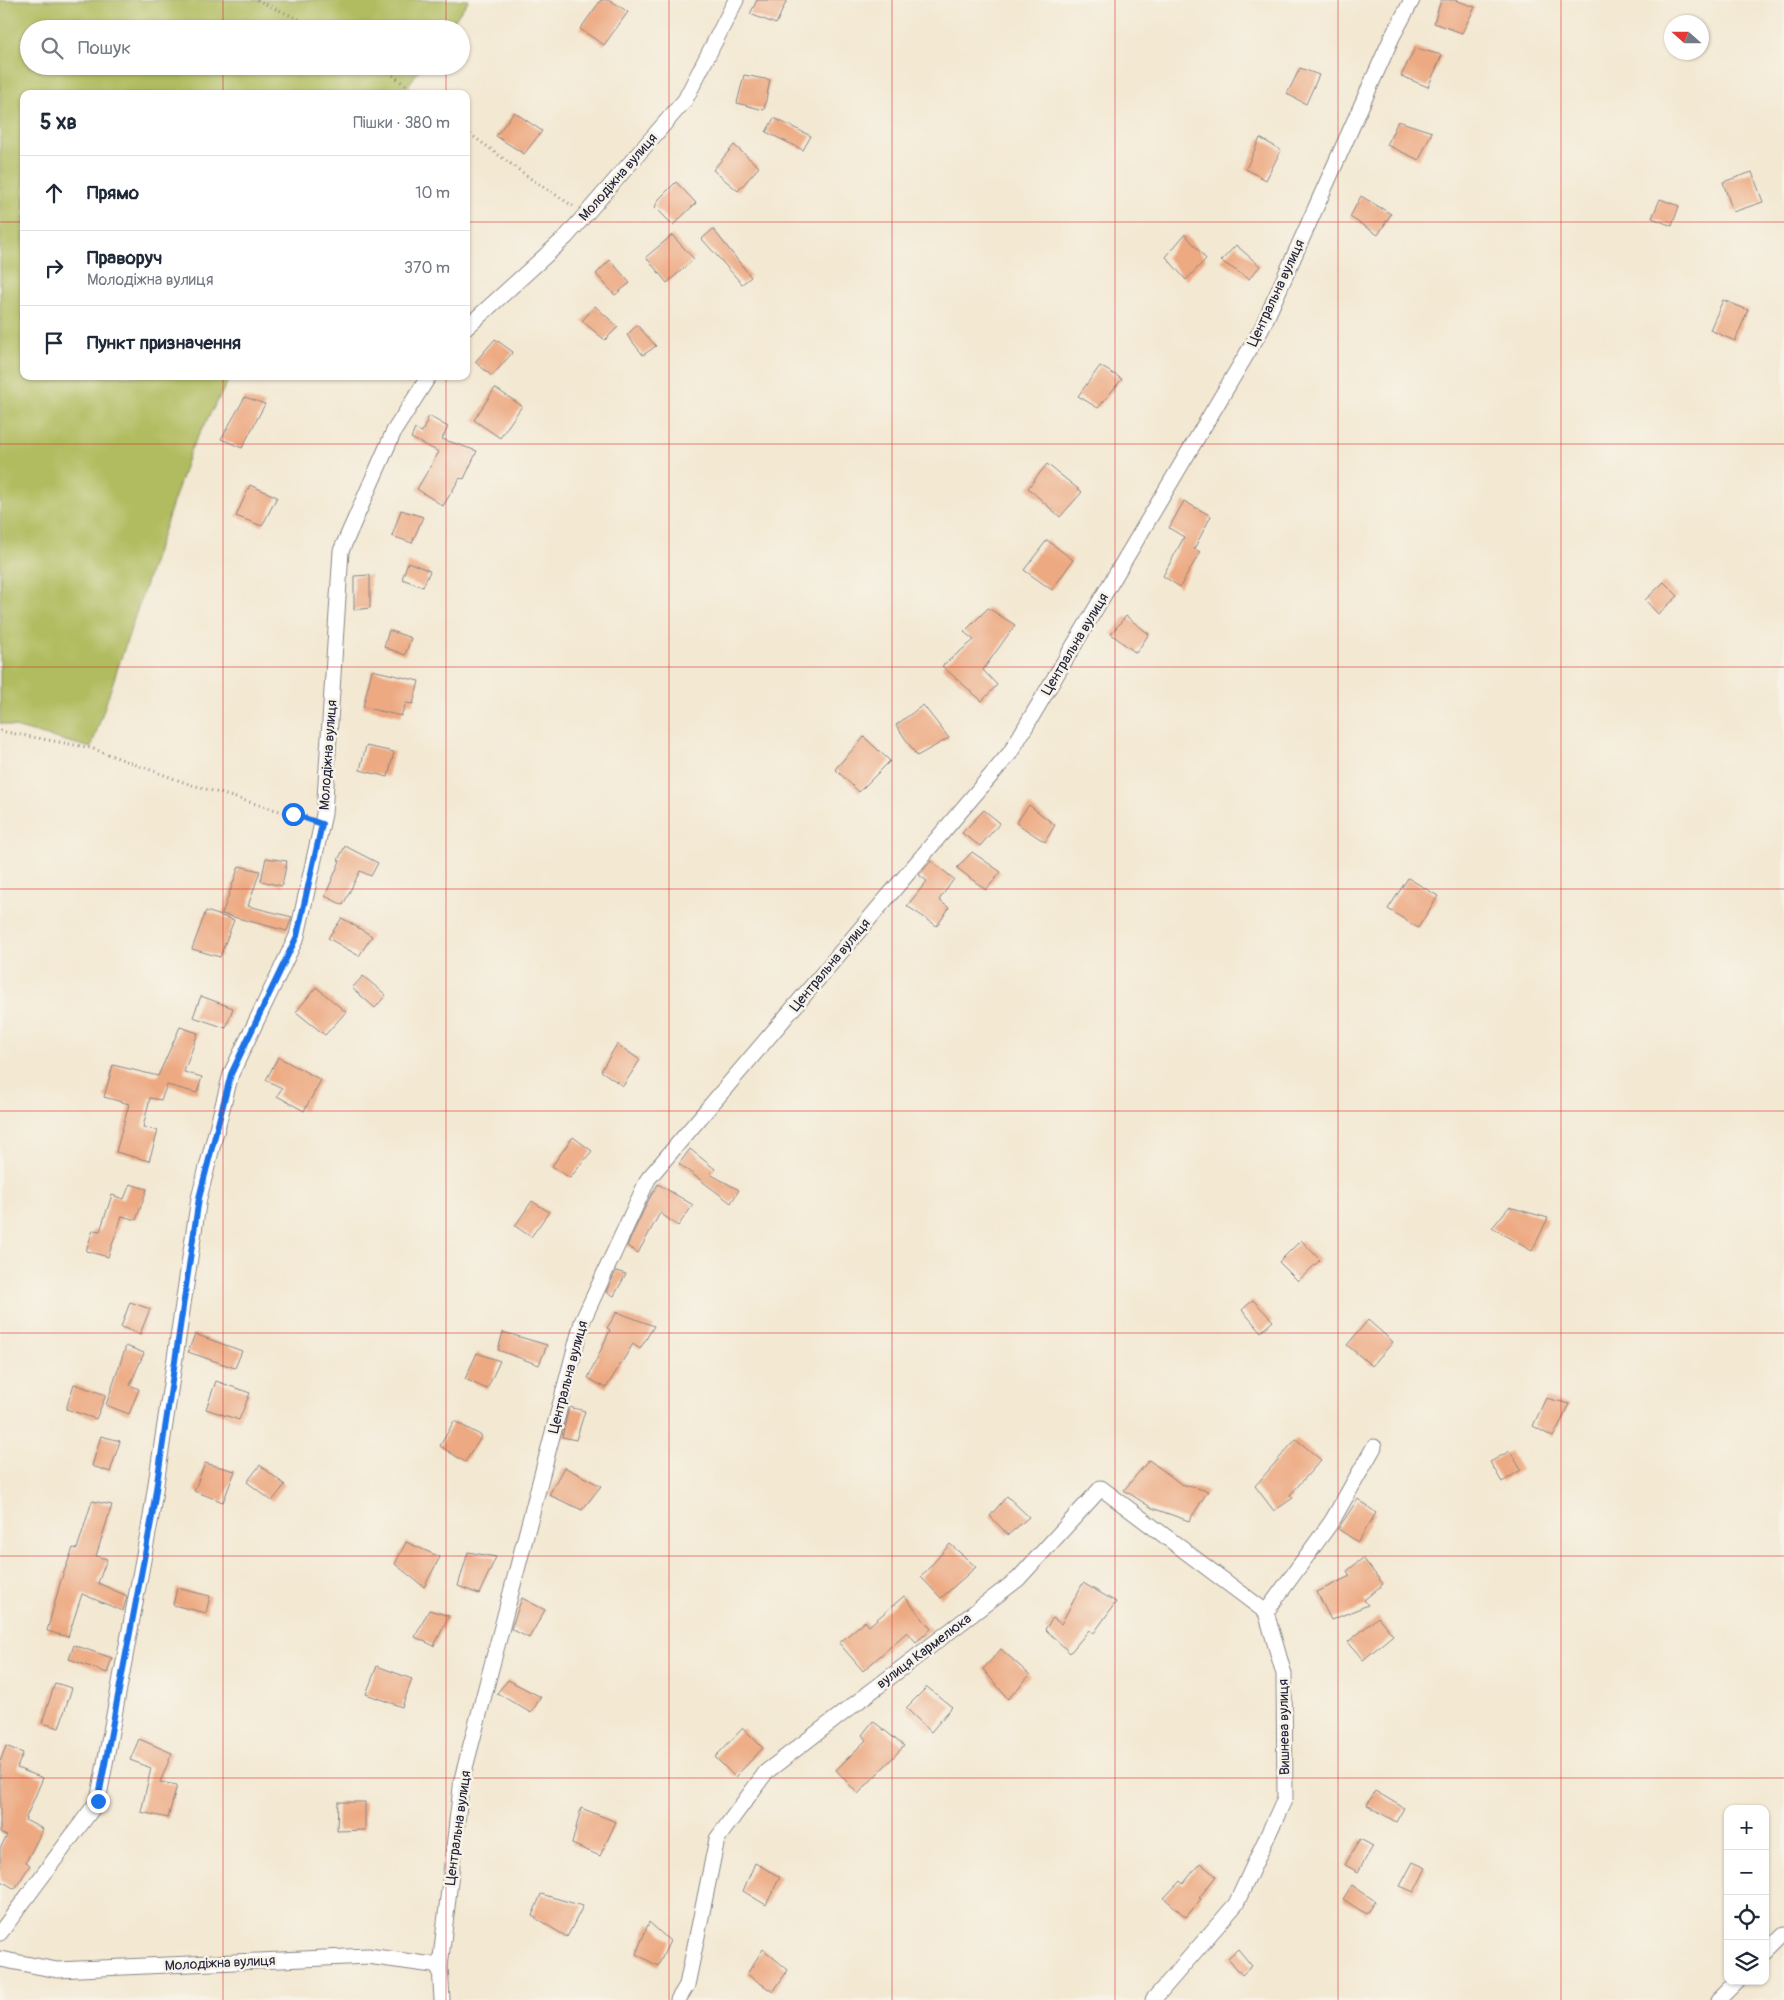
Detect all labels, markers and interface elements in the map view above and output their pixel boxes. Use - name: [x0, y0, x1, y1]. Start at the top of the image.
- north arrow: [1664, 15, 1709, 60]
- search box: [20, 20, 470, 75]
- icon: search: [38, 34, 66, 62]
- text: Пошук: [78, 36, 131, 60]
- text: 5 хв: [40, 109, 77, 136]
- text: Пішки · 380 m: [353, 113, 450, 133]
- street label: Молодіжна вулиця: [575, 130, 661, 224]
- icon: ahead: [40, 179, 68, 207]
- text: Прямо: [87, 181, 139, 205]
- text: 10 m: [415, 183, 450, 203]
- street label: Центральна вулиця: [1244, 237, 1308, 349]
- text: Праворуч: [87, 246, 162, 270]
- icon: right: [40, 254, 68, 282]
- text: 370 m: [404, 258, 450, 278]
- text: Молодіжна вулиця: [87, 270, 214, 290]
- icon: arrive: [40, 329, 68, 357]
- text: Пункт призначення: [87, 331, 241, 355]
- street label: Центральна вулиця: [1038, 590, 1112, 698]
- street label: Молодіжна вулиця: [316, 699, 340, 811]
- route start: [282, 803, 305, 826]
- street label: Центральна вулиця: [786, 915, 874, 1015]
- street label: Центральна вулиця: [545, 1319, 591, 1435]
- street label: вулиця Кармелюка: [873, 1610, 975, 1692]
- street label: Вишнева вулиця: [1275, 1679, 1293, 1775]
- street label: Центральна вулиця: [442, 1769, 474, 1887]
- route end: [87, 1790, 110, 1813]
- map controls: [1724, 1805, 1769, 1985]
- button: +: [1724, 1805, 1769, 1850]
- button: −: [1724, 1850, 1769, 1895]
- button: locate: [1724, 1895, 1769, 1940]
- button: layers: [1724, 1940, 1769, 1985]
- street label: Молодіжна вулиця: [164, 1952, 276, 1974]

